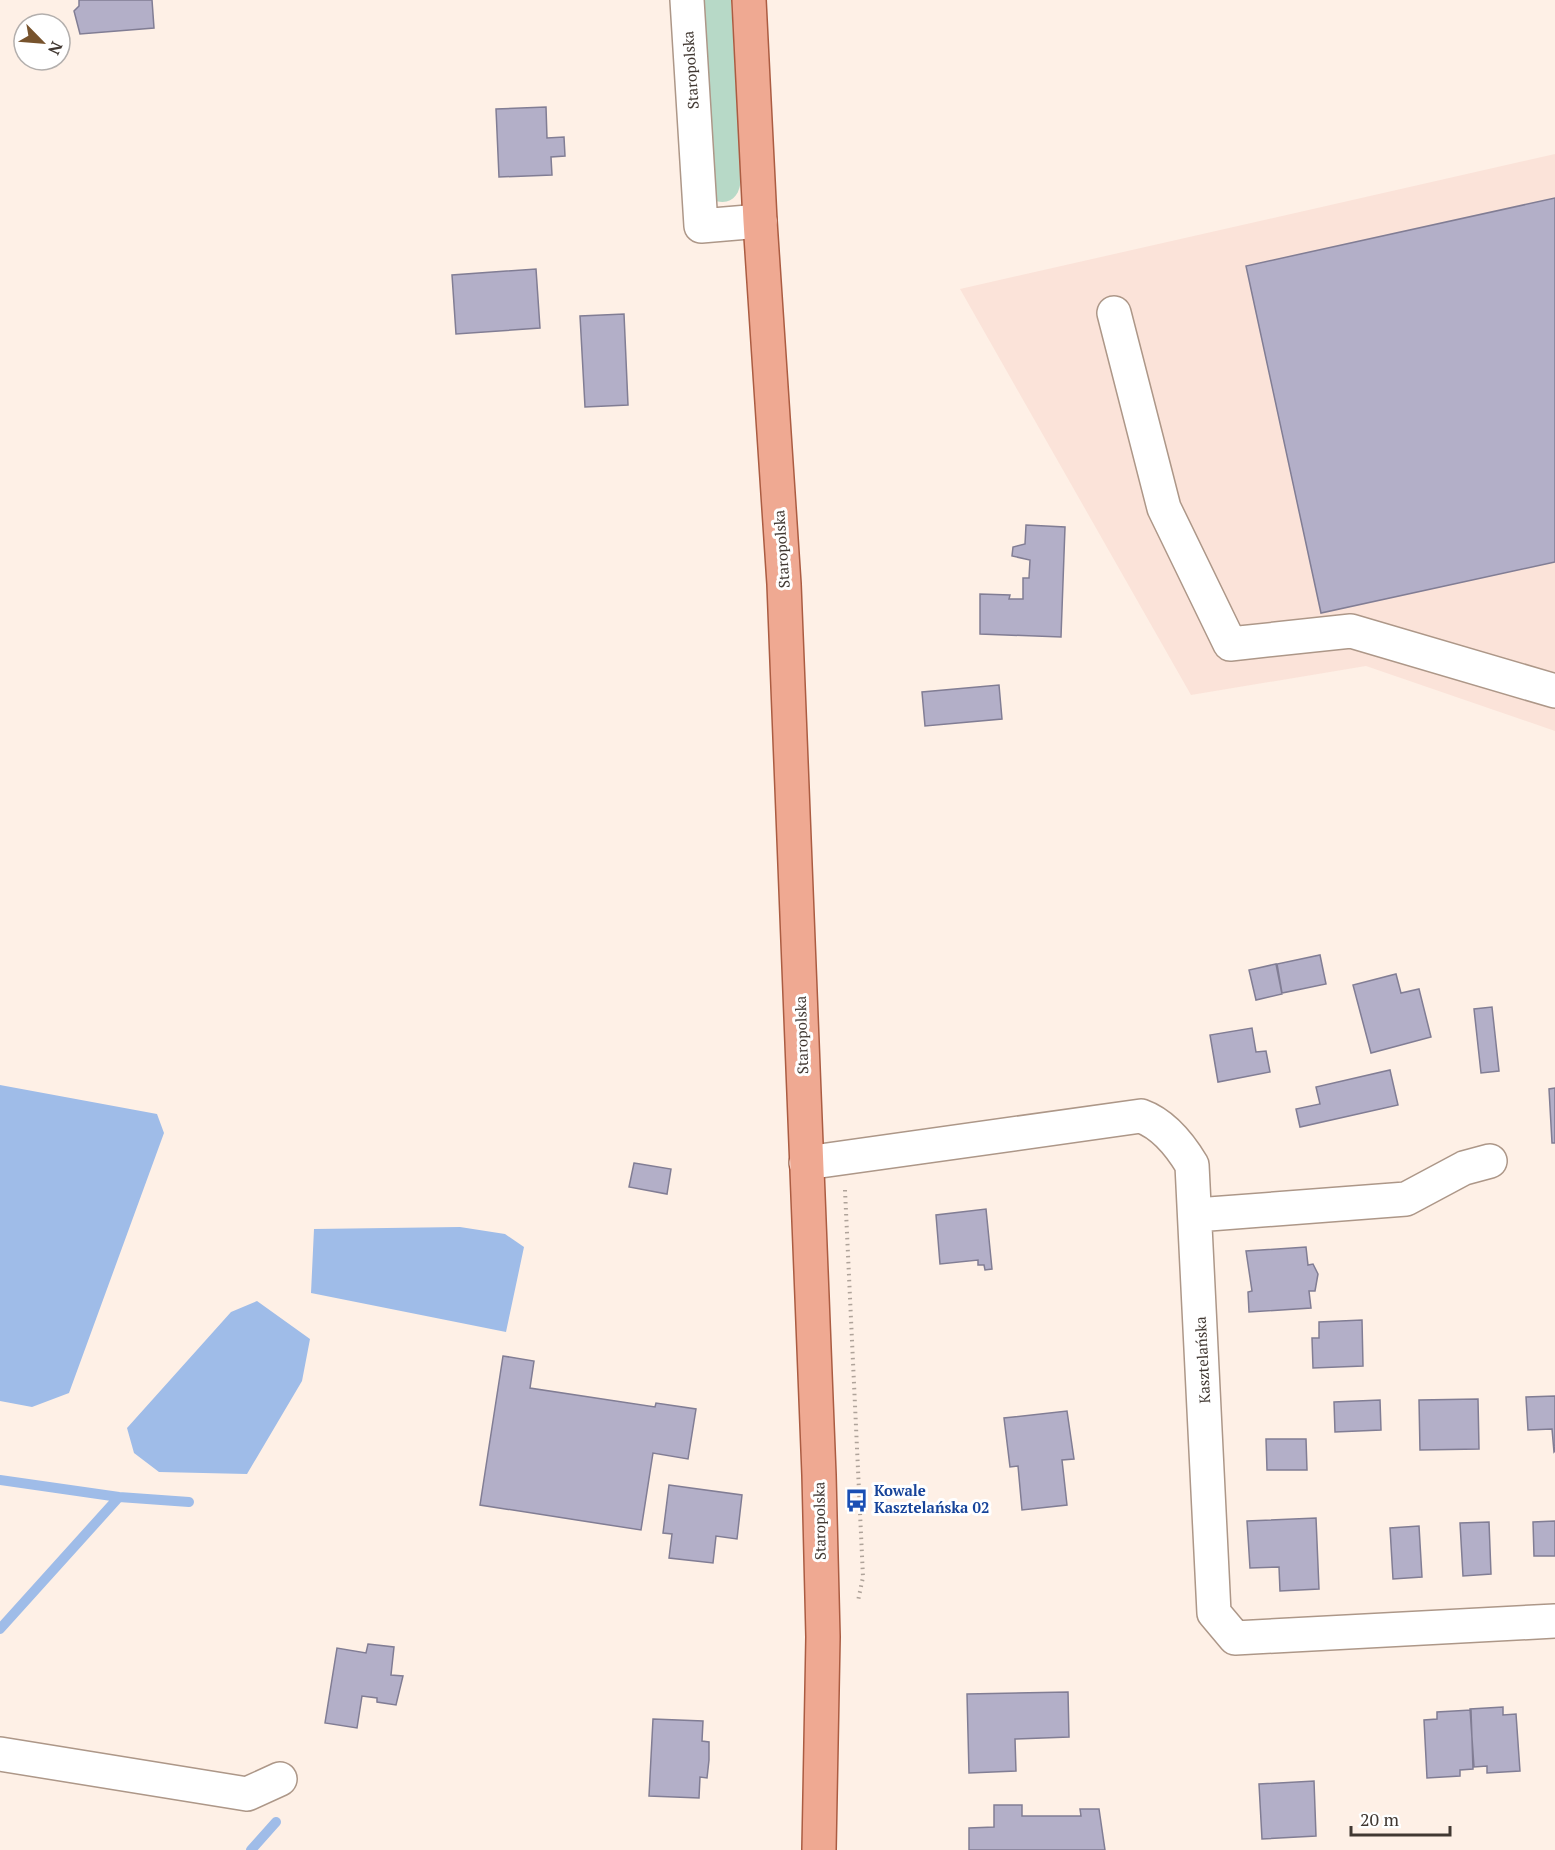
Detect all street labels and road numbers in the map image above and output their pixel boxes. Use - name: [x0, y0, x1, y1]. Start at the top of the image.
- street label: Staropolska: [677, 30, 703, 110]
- street label: Staropolska: [768, 509, 794, 589]
- street label: Staropolska: [790, 995, 812, 1075]
- street label: Kasztelańska: [1190, 1316, 1214, 1404]
- street label: Staropolska: [808, 1481, 830, 1560]

